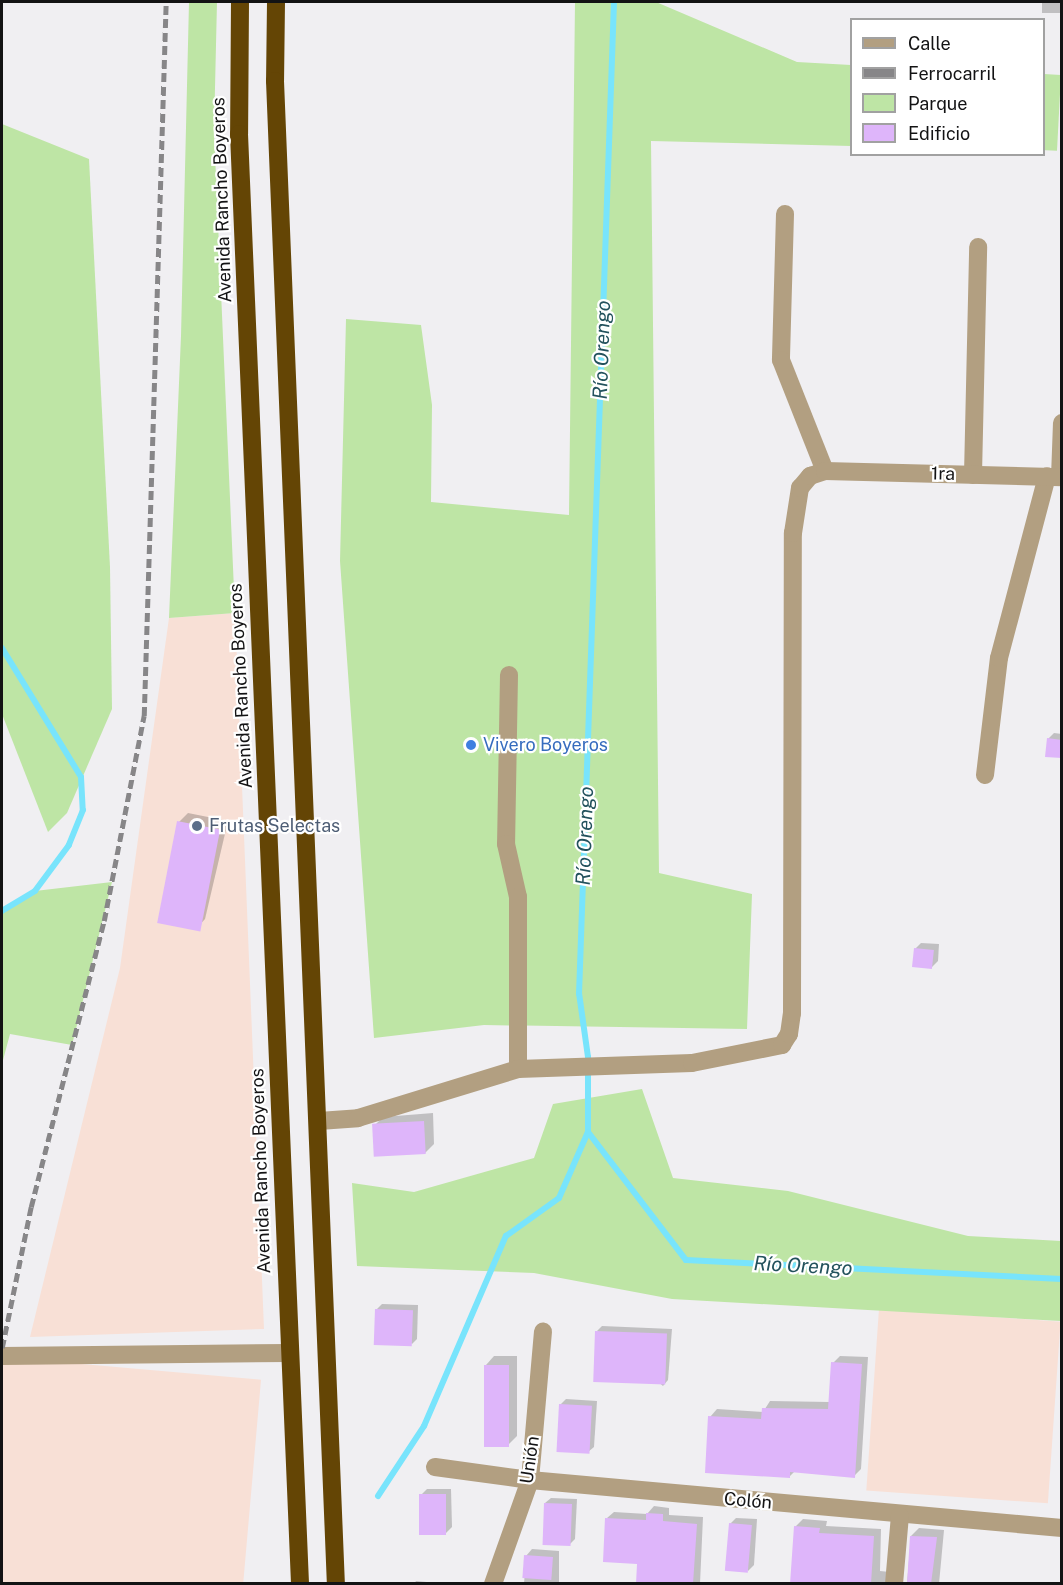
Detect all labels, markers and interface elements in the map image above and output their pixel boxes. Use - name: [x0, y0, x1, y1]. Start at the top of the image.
- legend: [850, 18, 1045, 156]
- text: Calle: [908, 33, 951, 54]
- text: Ferrocarril: [908, 63, 996, 84]
- text: Parque: [908, 93, 968, 114]
- street label: Avenida Rancho Boyeros: [208, 97, 236, 303]
- text: Edificio: [908, 123, 970, 144]
- water label: Río Orengo: [588, 300, 616, 400]
- street label: 1ra: [931, 463, 955, 485]
- street label: Avenida Rancho Boyeros: [225, 583, 257, 789]
- place label: Vivero Boyeros: [483, 734, 608, 756]
- marker: Vivero Boyeros: [464, 738, 478, 752]
- water label: Río Orengo: [571, 786, 599, 886]
- place label: Frutas Selectas: [209, 815, 340, 837]
- marker: Frutas Selectas: [190, 819, 204, 833]
- street label: Avenida Rancho Boyeros: [247, 1068, 275, 1274]
- water label: Río Orengo: [753, 1251, 853, 1281]
- street label: Unión: [516, 1435, 544, 1485]
- street label: Colón: [723, 1488, 773, 1514]

